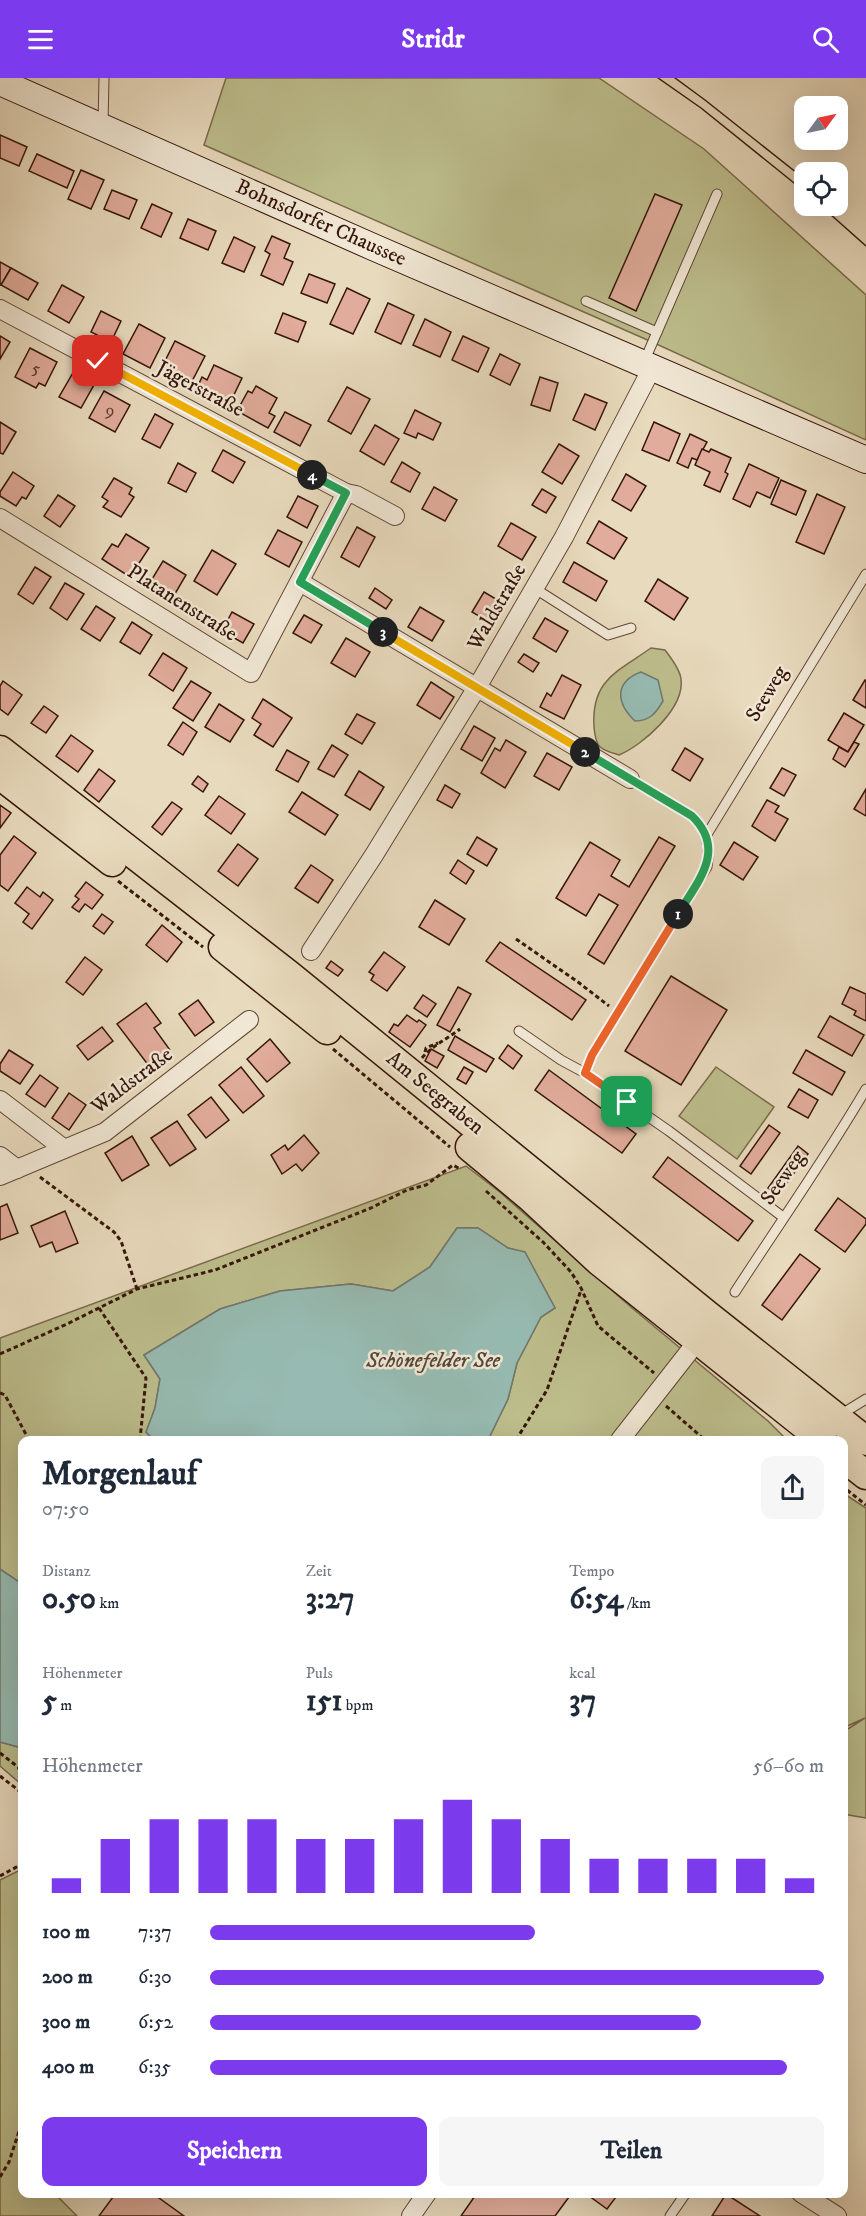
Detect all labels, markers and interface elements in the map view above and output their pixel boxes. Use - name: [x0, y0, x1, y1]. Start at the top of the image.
- text: Stridr: [401, 22, 465, 56]
- icon: menu: [24, 23, 57, 56]
- icon: search: [809, 23, 842, 56]
- north arrow: [794, 96, 848, 150]
- map controls: [794, 96, 848, 216]
- button: locate: [794, 162, 848, 216]
- street label: Bohnsdorfer Chaussee: [232, 174, 411, 272]
- pin: [72, 335, 123, 386]
- icon: check: [81, 344, 114, 377]
- street label: Jägerstraße: [150, 354, 249, 423]
- house number: 5: [32, 358, 41, 380]
- house number: 9: [105, 400, 114, 422]
- pin: 4: [297, 460, 327, 490]
- text: 4: [307, 465, 317, 485]
- street label: Platanenstraße: [122, 559, 242, 647]
- street label: Waldstraße: [461, 559, 532, 656]
- pin: 3: [368, 617, 398, 647]
- text: 3: [380, 622, 386, 642]
- street label: Seeweg: [740, 661, 794, 727]
- pin: 2: [570, 737, 600, 767]
- text: 2: [581, 742, 589, 762]
- pin: 1: [663, 899, 693, 929]
- text: 1: [675, 904, 681, 924]
- street label: Waldstraße: [85, 1042, 178, 1121]
- street label: Am Seegraben: [381, 1046, 489, 1140]
- pin: [601, 1076, 652, 1127]
- icon: arrive: [610, 1085, 643, 1118]
- street label: Seeweg: [755, 1145, 812, 1210]
- water label: Schönefelder See: [365, 1347, 501, 1374]
- text: Morgenlauf: [42, 1454, 197, 1495]
- button: share: [761, 1456, 824, 1519]
- text: 07:50: [42, 1497, 89, 1522]
- text: Distanz: [42, 1561, 91, 1581]
- text: Zeit: [306, 1561, 332, 1581]
- text: Tempo: [569, 1561, 614, 1581]
- text: 0.50: [42, 1581, 96, 1618]
- text: 3:27: [306, 1581, 355, 1618]
- text: 6:54: [569, 1581, 623, 1618]
- text: km: [96, 1593, 119, 1613]
- text: /km: [623, 1593, 651, 1613]
- text: Höhenmeter: [42, 1663, 123, 1683]
- text: Puls: [306, 1663, 333, 1683]
- text: kcal: [569, 1663, 596, 1683]
- text: 5: [42, 1683, 57, 1720]
- text: 151: [306, 1683, 342, 1720]
- text: 37: [569, 1683, 596, 1720]
- text: m: [57, 1695, 72, 1715]
- text: bpm: [342, 1695, 373, 1715]
- text: Höhenmeter: [42, 1754, 143, 1779]
- text: 56–60 m: [753, 1754, 824, 1779]
- text: 100 m: [42, 1920, 90, 1945]
- text: 7:37: [138, 1920, 172, 1945]
- text: 200 m: [42, 1965, 93, 1990]
- text: 6:30: [138, 1965, 172, 1990]
- text: 300 m: [42, 2010, 90, 2035]
- text: 6:52: [138, 2010, 173, 2035]
- text: 400 m: [42, 2055, 94, 2080]
- text: 6:35: [138, 2055, 171, 2080]
- button: Speichern: [42, 2117, 427, 2186]
- button: Teilen: [439, 2117, 824, 2186]

